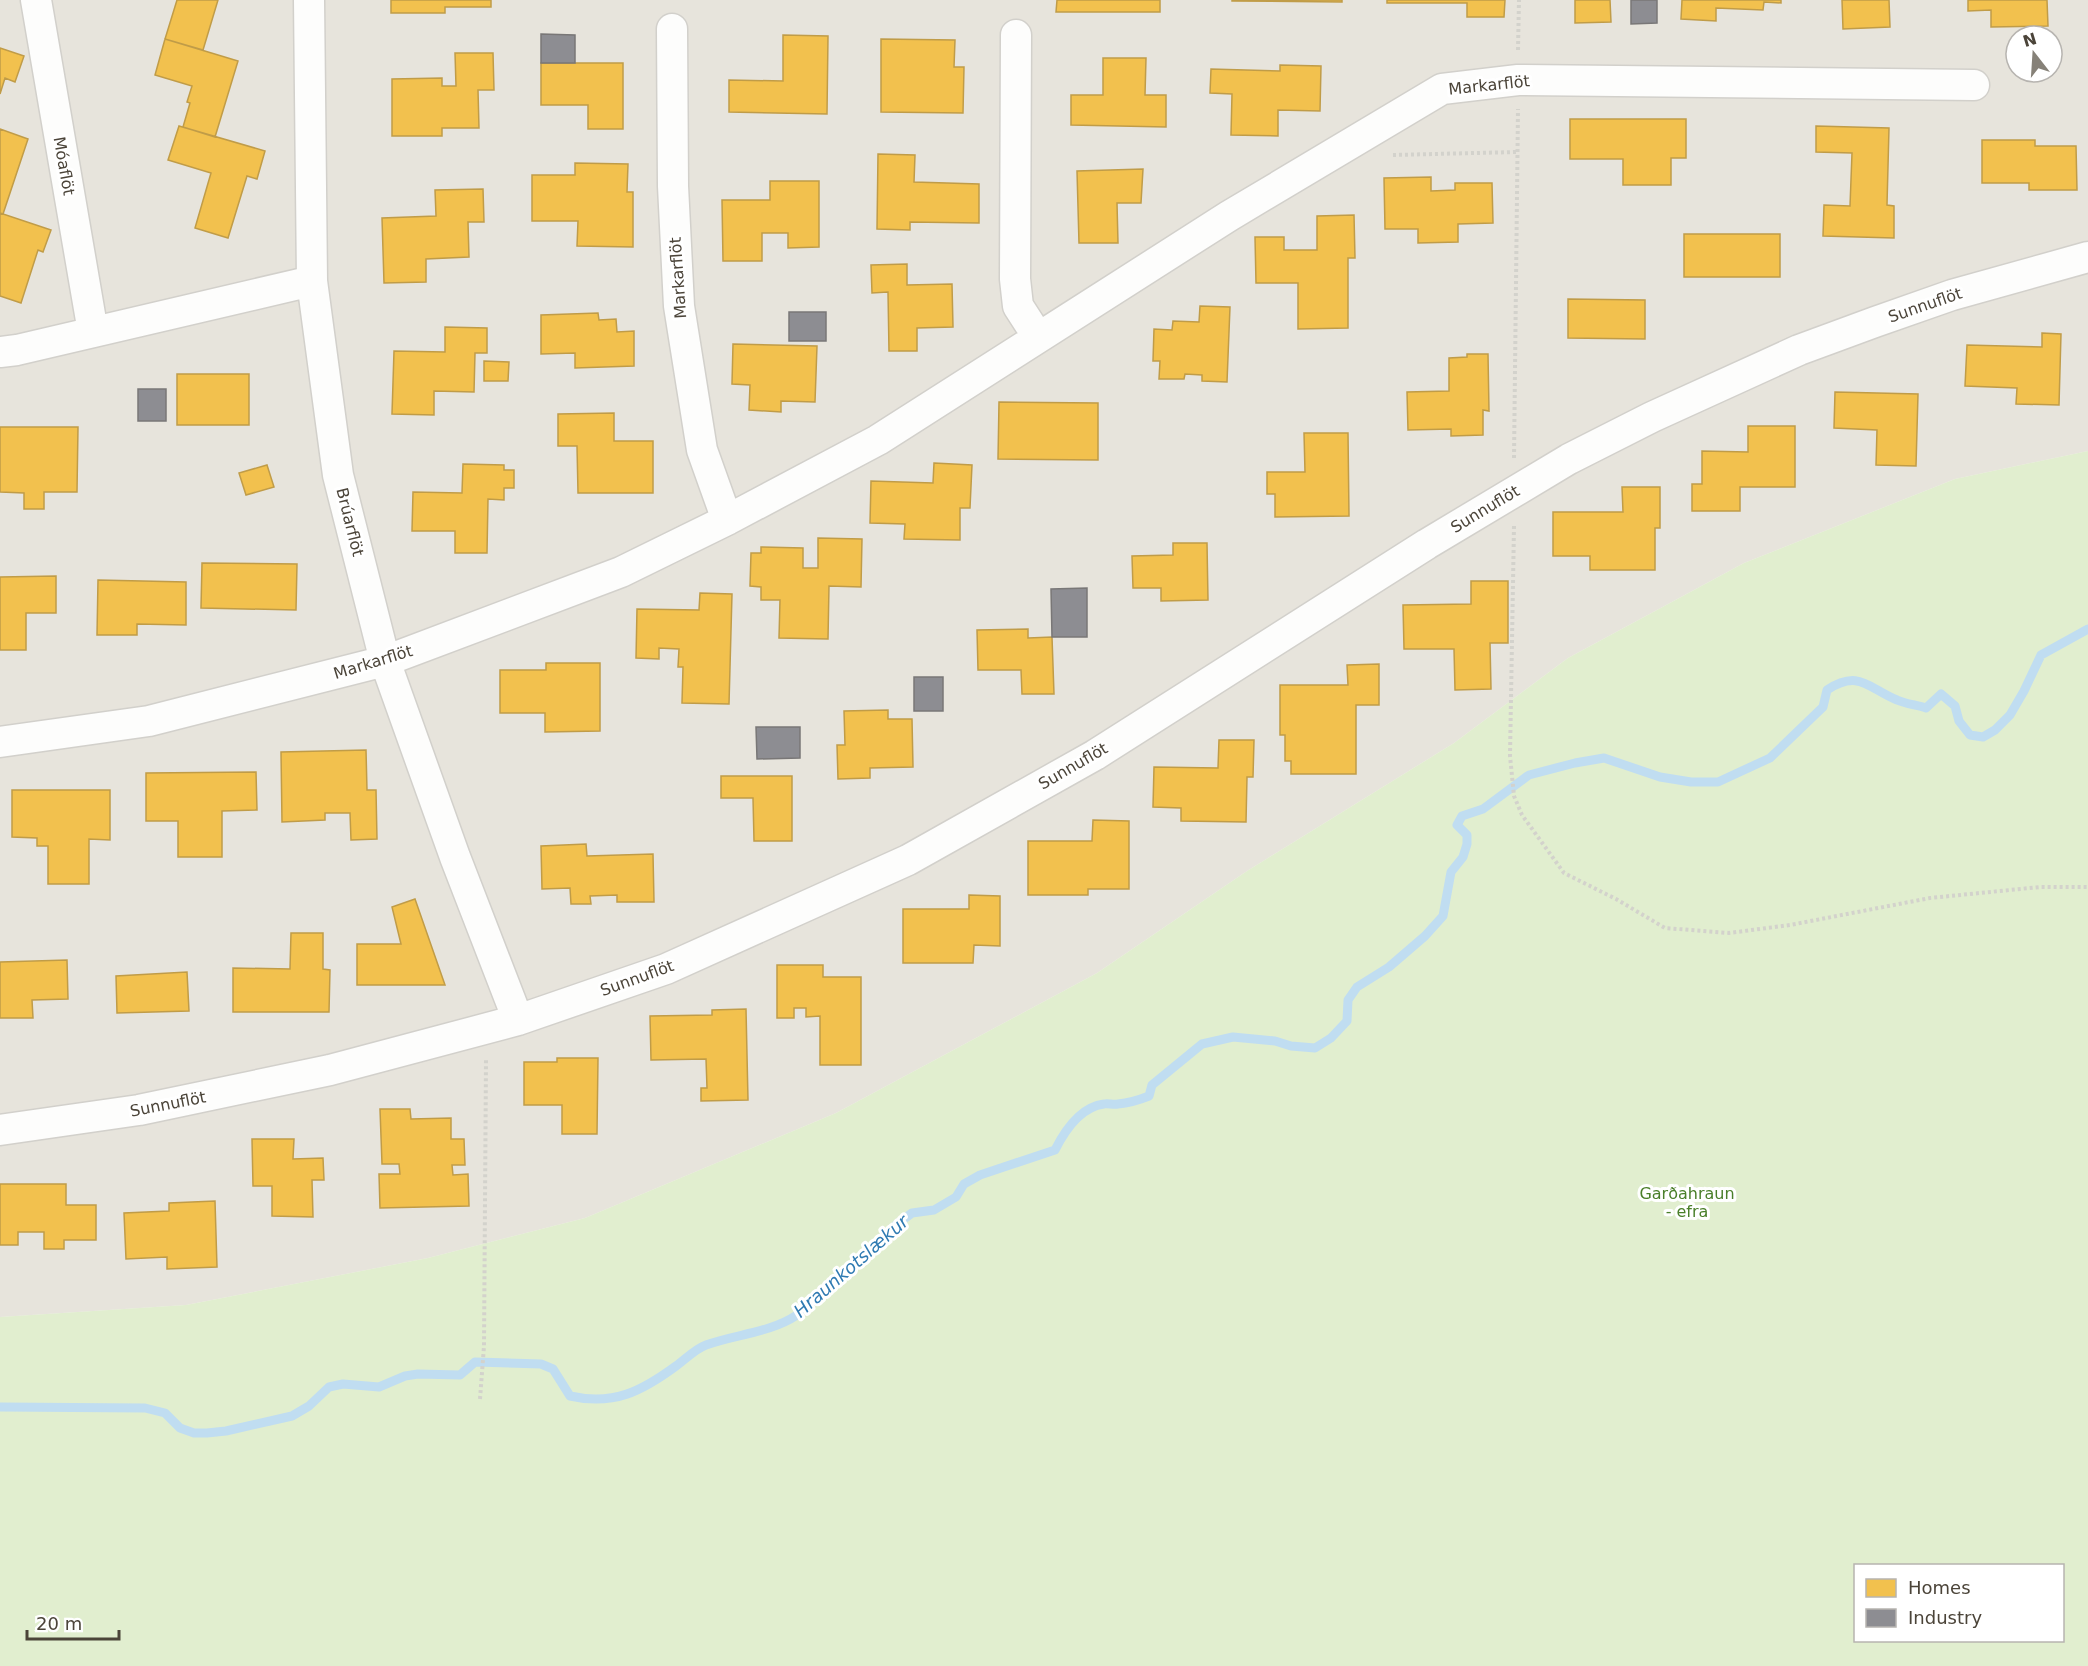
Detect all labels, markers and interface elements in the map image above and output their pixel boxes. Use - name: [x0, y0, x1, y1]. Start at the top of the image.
- north arrow: [2004, 24, 2064, 84]
- text: N: [2021, 29, 2039, 51]
- street label: Markarflöt: [1447, 71, 1531, 99]
- street label: Móaflöt: [49, 135, 79, 197]
- street label: Markarflöt: [666, 237, 690, 319]
- street label: Sunnuflöt: [1886, 284, 1964, 326]
- street label: Sunnuflöt: [1447, 481, 1523, 537]
- street label: Brúarflöt: [332, 486, 368, 558]
- street label: Markarflöt: [331, 641, 415, 683]
- street label: Sunnuflöt: [1035, 739, 1111, 793]
- street label: Sunnuflöt: [598, 956, 676, 1000]
- street label: Sunnuflöt: [128, 1087, 208, 1121]
- park label: Garðahraun - efra: [1639, 1184, 1735, 1221]
- water label: Hraunkotslækur: [789, 1210, 914, 1321]
- legend: [1854, 1564, 2064, 1642]
- text: Homes: [1908, 1577, 1971, 1598]
- scale bar: [27, 1603, 118, 1641]
- text: Industry: [1908, 1607, 1982, 1628]
- text: 20 m: [36, 1613, 82, 1634]

